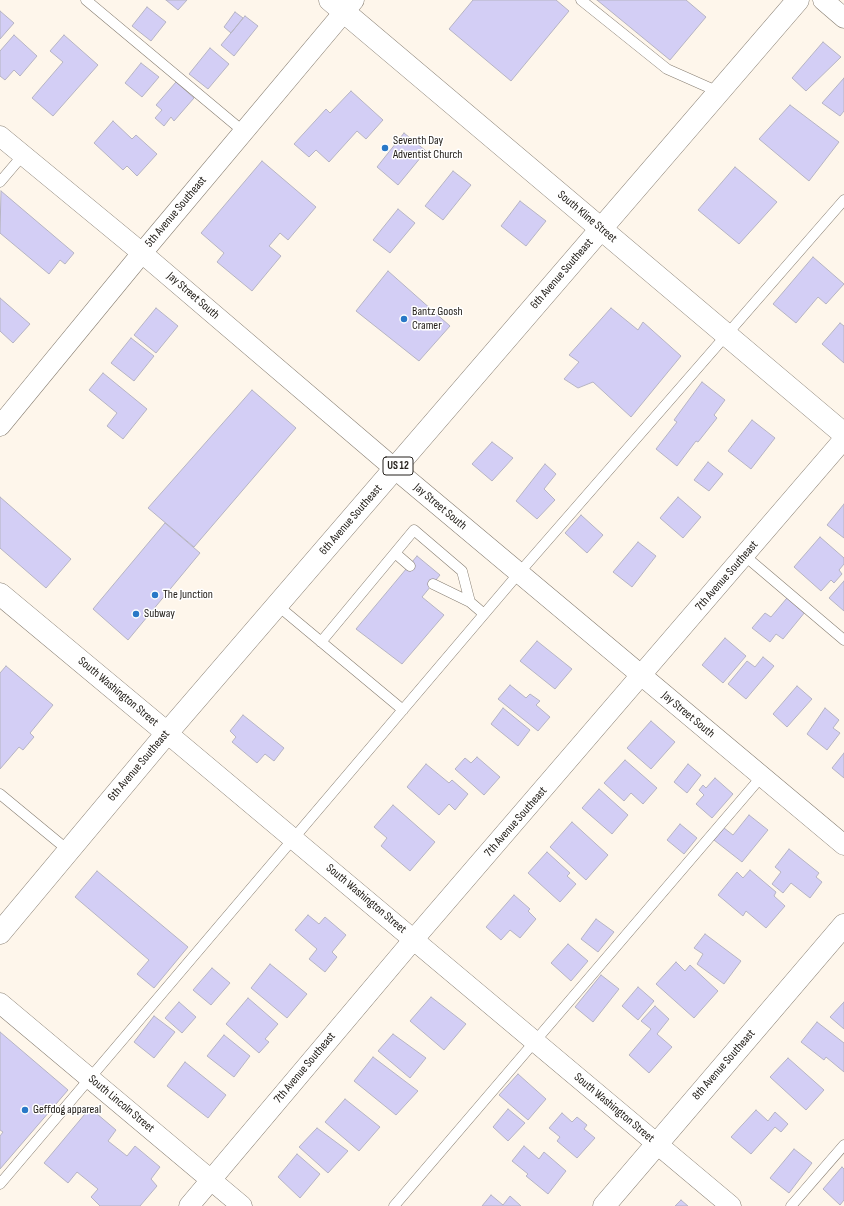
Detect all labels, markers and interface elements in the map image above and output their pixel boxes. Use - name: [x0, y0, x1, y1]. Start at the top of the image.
- place label: Seventh Day Adventist Church: [393, 134, 462, 162]
- marker: Seventh Day Adventist Church: [380, 143, 390, 153]
- street label: 5th Avenue Southeast: [142, 174, 210, 250]
- street label: South Kline Street: [554, 188, 620, 246]
- street label: 6th Avenue Southeast: [528, 236, 596, 312]
- street label: Jay Street South: [164, 269, 222, 323]
- place label: Bantz Goosh Cramer: [412, 305, 463, 333]
- marker: Bantz Goosh Cramer: [399, 314, 409, 324]
- road number: US 12: [383, 457, 413, 475]
- street label: Jay Street South: [411, 481, 469, 533]
- street label: 6th Avenue Southeast: [317, 482, 385, 558]
- street label: 7th Avenue Southeast: [693, 538, 761, 614]
- place label: The Junction: [163, 588, 213, 602]
- marker: The Junction: [150, 590, 160, 600]
- place label: Subway: [144, 607, 175, 621]
- marker: Subway: [131, 609, 141, 619]
- street label: South Washington Street: [75, 654, 161, 730]
- street label: Jay Street South: [659, 689, 717, 741]
- street label: 6th Avenue Southeast: [105, 727, 173, 805]
- street label: 7th Avenue Southeast: [482, 784, 550, 860]
- street label: South Washington Street: [323, 861, 409, 937]
- street label: 8th Avenue Southeast: [690, 1027, 758, 1103]
- street label: 7th Avenue Southeast: [271, 1030, 339, 1106]
- street label: South Washington Street: [571, 1070, 657, 1146]
- street label: South Lincoln Street: [85, 1072, 157, 1136]
- place label: Geffdog appareal: [33, 1103, 101, 1117]
- marker: Geffdog appareal: [20, 1105, 30, 1115]

